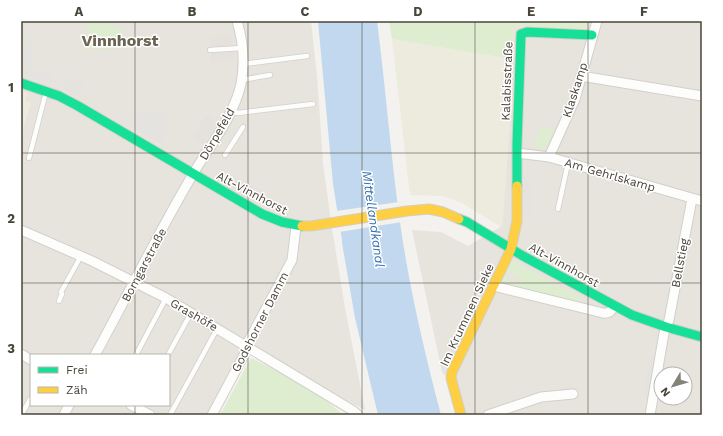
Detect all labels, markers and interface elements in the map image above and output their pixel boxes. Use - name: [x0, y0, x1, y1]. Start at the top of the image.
- text: A: [75, 4, 84, 19]
- text: B: [188, 4, 197, 19]
- text: C: [301, 4, 310, 19]
- text: D: [413, 4, 423, 19]
- text: E: [527, 4, 535, 19]
- text: F: [640, 4, 648, 19]
- district label: Vinnhorst: [81, 31, 159, 50]
- street label: Kalabisstraße: [499, 41, 515, 121]
- street label: Klaskamp: [560, 61, 590, 119]
- text: 1: [8, 80, 14, 95]
- street label: Dörpefeld: [196, 105, 238, 163]
- street label: Am Gehrlskamp: [563, 155, 657, 195]
- street label: Alt-Vinnhorst: [214, 168, 290, 218]
- water label: Mittellandkanal: [359, 170, 388, 268]
- text: 2: [7, 211, 15, 226]
- street label: Bomgarstraße: [119, 226, 169, 304]
- street label: Bellstieg: [668, 237, 692, 289]
- street label: Alt-Vinnhorst: [526, 240, 602, 290]
- street label: Im Krummen Sieke: [437, 261, 497, 369]
- street label: Godshorner Damm: [229, 270, 291, 374]
- street label: Grashöfe: [168, 296, 220, 334]
- text: 3: [7, 341, 15, 356]
- legend: [30, 354, 170, 406]
- text: Frei: [66, 363, 88, 377]
- north arrow: [653, 366, 693, 406]
- text: Zäh: [66, 383, 88, 397]
- text: N: [658, 385, 673, 399]

